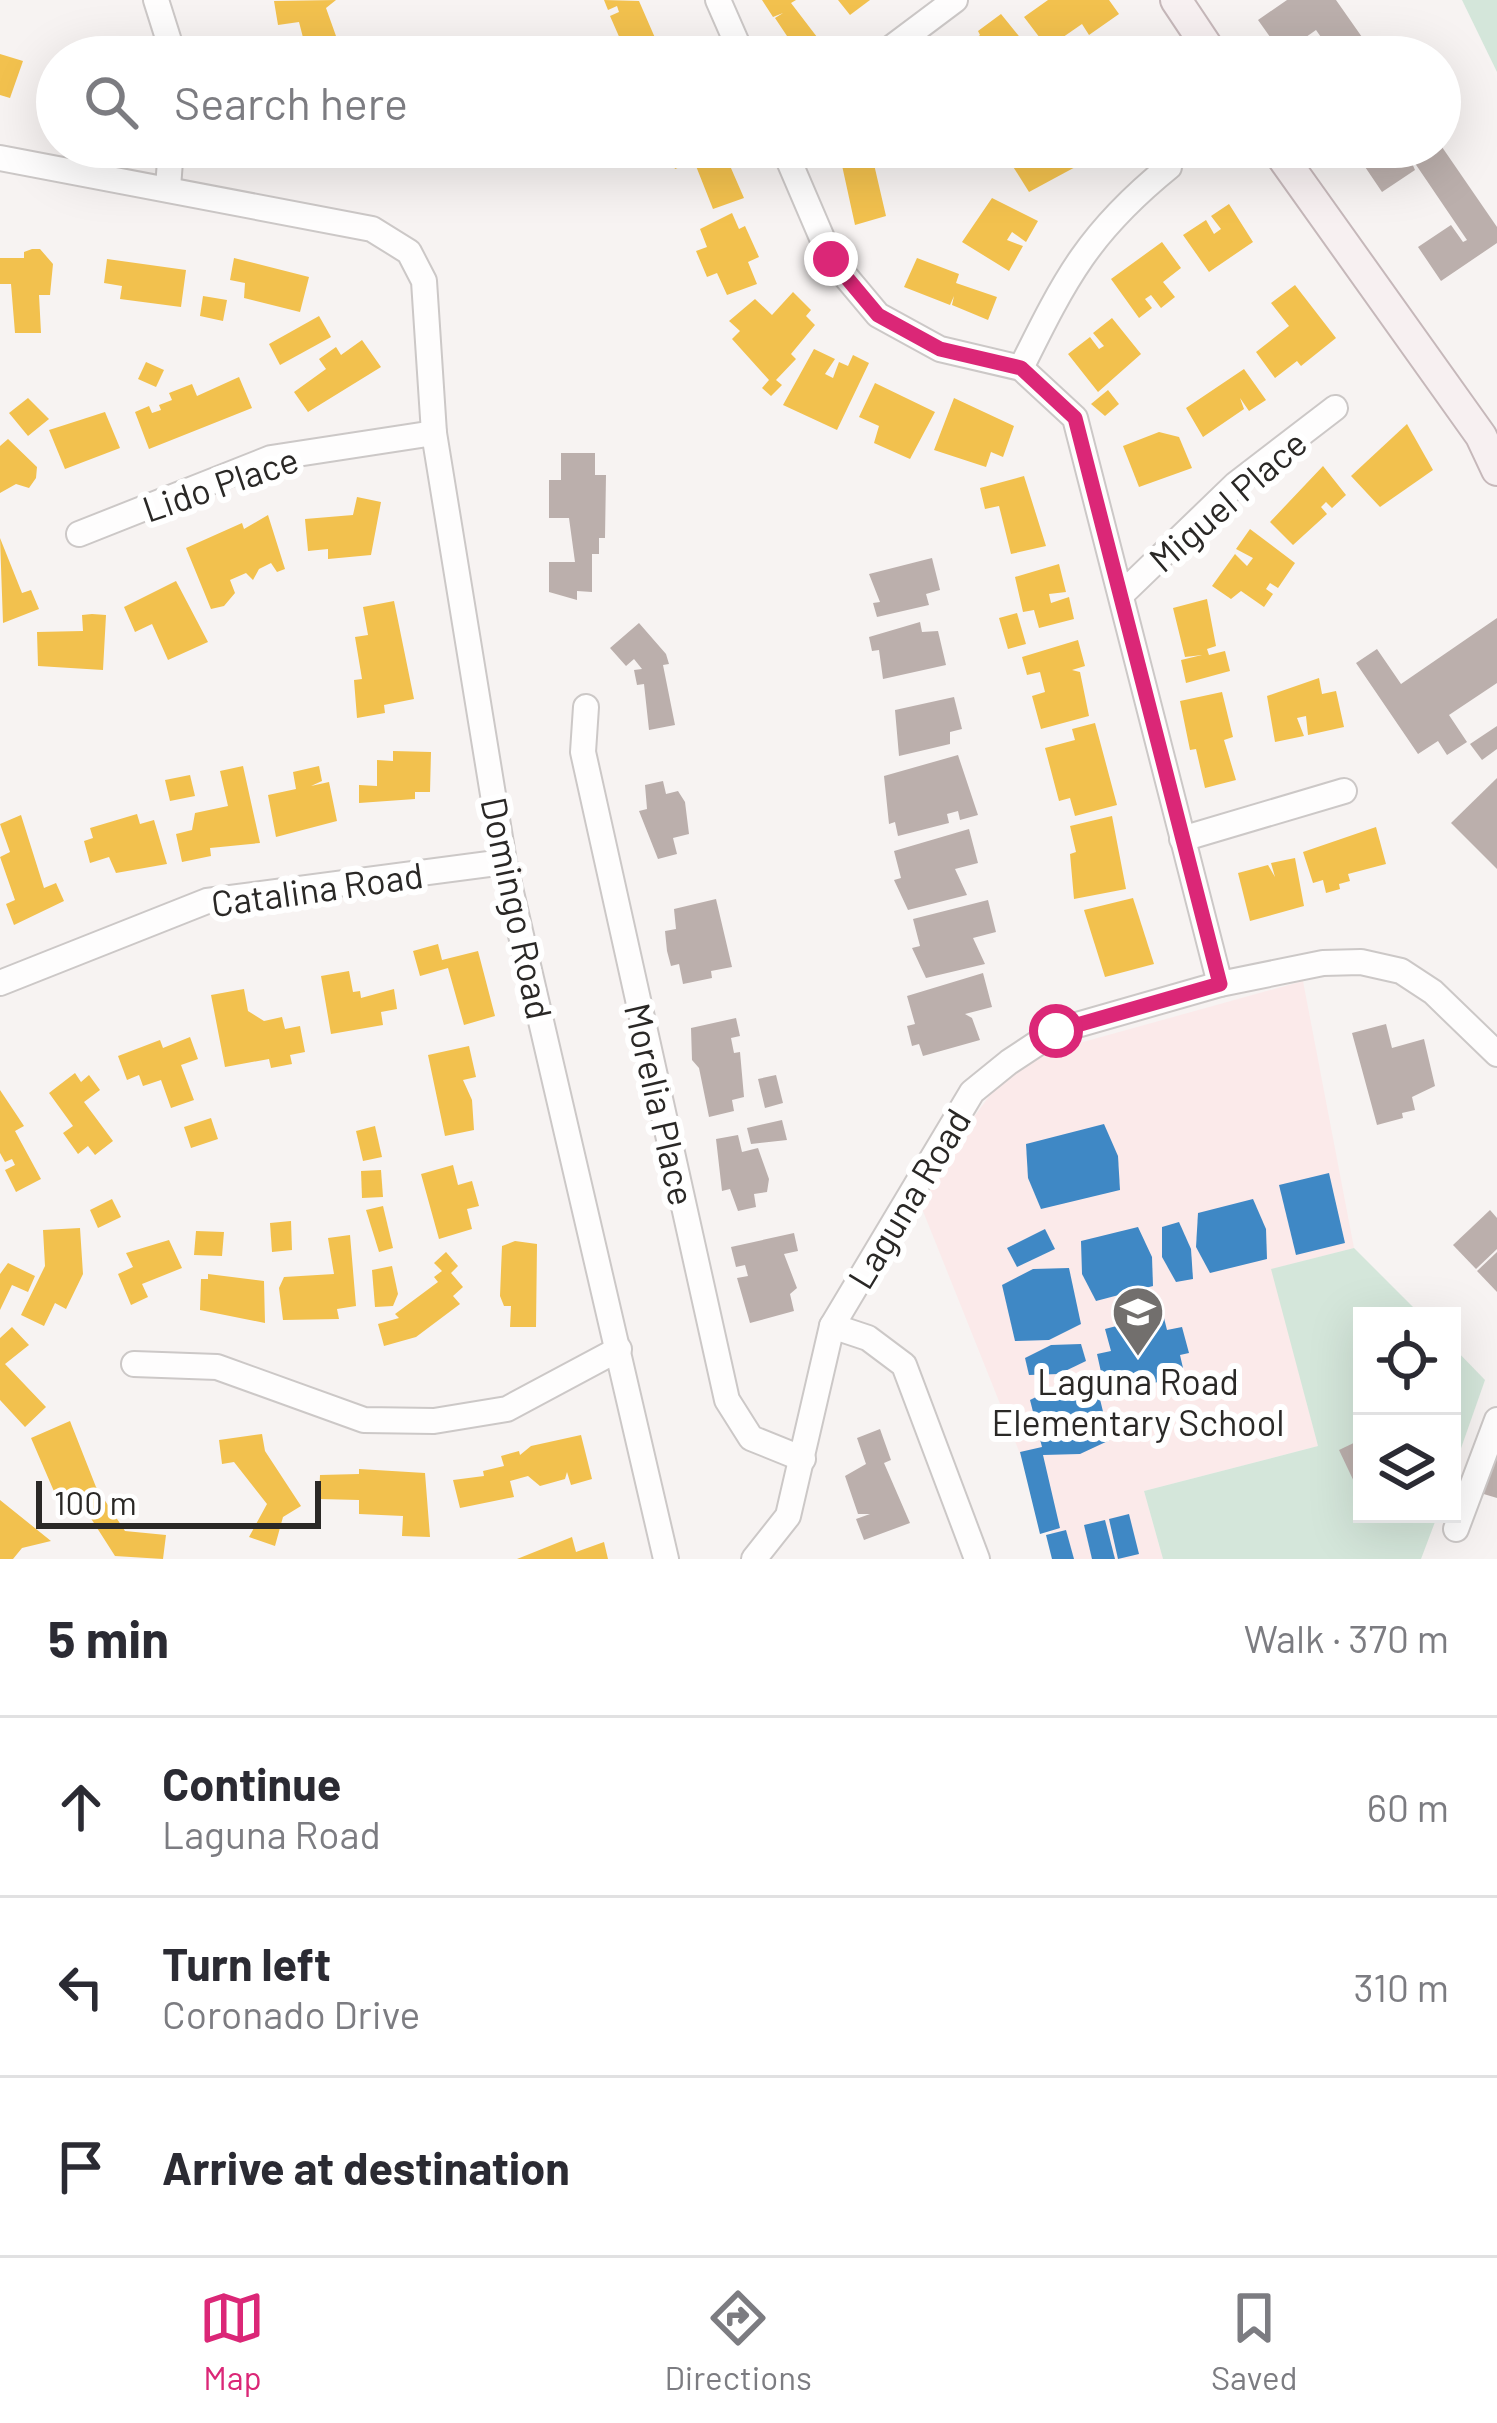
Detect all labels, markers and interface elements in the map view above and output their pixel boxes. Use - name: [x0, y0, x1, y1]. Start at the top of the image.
- search box: [36, 36, 1461, 168]
- icon: search: [78, 69, 144, 135]
- text: Search here: [174, 75, 408, 129]
- route end: [804, 232, 858, 286]
- street label: Miguel Place: [1140, 420, 1314, 580]
- street label: Lido Place: [136, 436, 304, 530]
- street label: Domingo Road: [473, 793, 563, 1023]
- street label: Catalina Road: [208, 852, 426, 924]
- street label: Morelia Place: [617, 999, 705, 1209]
- route start: [1029, 1004, 1083, 1058]
- street label: Laguna Road: [838, 1100, 978, 1296]
- school or university icon: Laguna Road Elementary School: [1110, 1284, 1166, 1358]
- map controls: [1353, 1307, 1461, 1523]
- button: locate: [1353, 1307, 1461, 1415]
- place label: Laguna Road Elementary School: [991, 1359, 1285, 1443]
- button: layers: [1353, 1415, 1461, 1523]
- scale bar: [36, 1475, 321, 1528]
- text: 100 m: [54, 1482, 137, 1522]
- text: 5 min: [48, 1607, 169, 1668]
- text: Walk · 370 m: [1244, 1614, 1449, 1661]
- text: Continue: [162, 1756, 341, 1810]
- icon: ahead: [48, 1774, 114, 1840]
- text: 60 m: [1367, 1783, 1449, 1830]
- text: Laguna Road: [162, 1810, 381, 1857]
- text: Turn left: [162, 1936, 331, 1990]
- icon: left: [48, 1954, 114, 2020]
- text: 310 m: [1353, 1963, 1449, 2010]
- text: Coronado Drive: [162, 1990, 420, 2037]
- icon: arrive: [48, 2134, 114, 2200]
- text: Arrive at destination: [162, 2140, 570, 2194]
- tab: Map: [199, 2285, 265, 2397]
- tab: Directions: [664, 2285, 812, 2397]
- tab: Saved: [1211, 2285, 1298, 2397]

